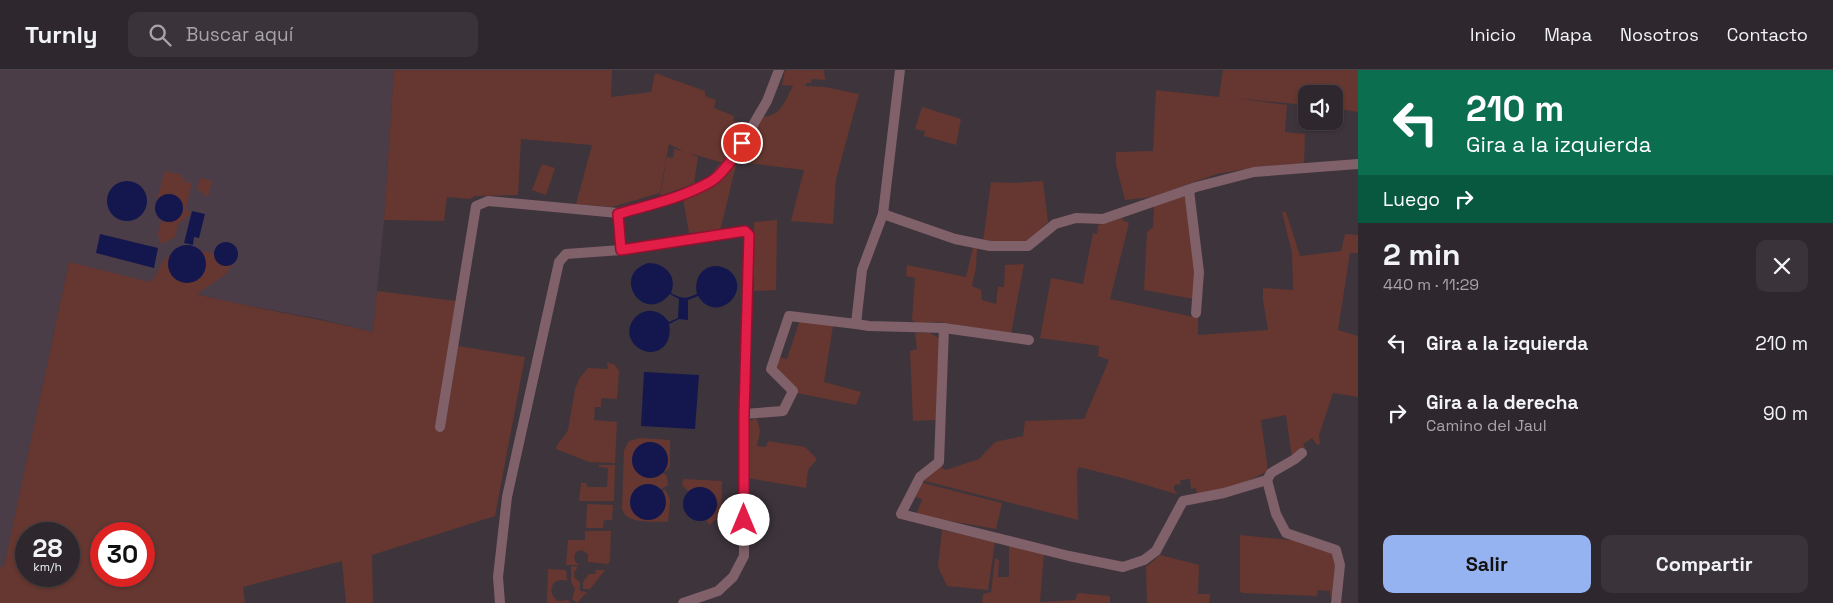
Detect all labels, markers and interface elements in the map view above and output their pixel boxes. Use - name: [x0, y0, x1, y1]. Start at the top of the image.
- search box: [128, 12, 478, 57]
- text: Turnly: [25, 19, 98, 50]
- icon: search: [146, 21, 174, 49]
- text: Buscar aquí: [186, 22, 293, 47]
- text: Inicio: [1470, 23, 1516, 46]
- text: Mapa: [1544, 23, 1592, 46]
- text: Nosotros: [1620, 23, 1699, 46]
- text: Contacto: [1727, 23, 1808, 46]
- map controls: [1298, 85, 1343, 130]
- button: sound: [1298, 85, 1343, 130]
- text: 210 m: [1466, 87, 1564, 131]
- icon: left: [1383, 90, 1448, 155]
- pin: [721, 122, 763, 164]
- icon: arrive: [728, 129, 756, 157]
- text: Gira a la izquierda: [1466, 130, 1651, 158]
- icon: right: [1450, 185, 1478, 213]
- text: Luego: [1383, 187, 1440, 212]
- text: 2 min: [1383, 235, 1461, 274]
- button: close: [1756, 240, 1808, 292]
- text: 440 m · 11:29: [1383, 274, 1479, 295]
- icon: left: [1383, 329, 1411, 357]
- text: Gira a la izquierda: [1426, 331, 1588, 356]
- text: 210 m: [1755, 331, 1808, 356]
- text: Gira a la derecha: [1426, 390, 1578, 415]
- icon: right: [1383, 399, 1411, 427]
- text: 90 m: [1763, 401, 1808, 426]
- text: Camino del Jaul: [1426, 415, 1547, 436]
- position arrow: [717, 493, 769, 545]
- speed limit sign: 30: [90, 522, 155, 587]
- text: 28: [33, 532, 62, 564]
- button: Salir: [1383, 535, 1591, 593]
- button: Compartir: [1601, 535, 1808, 593]
- text: km/h: [33, 559, 62, 575]

